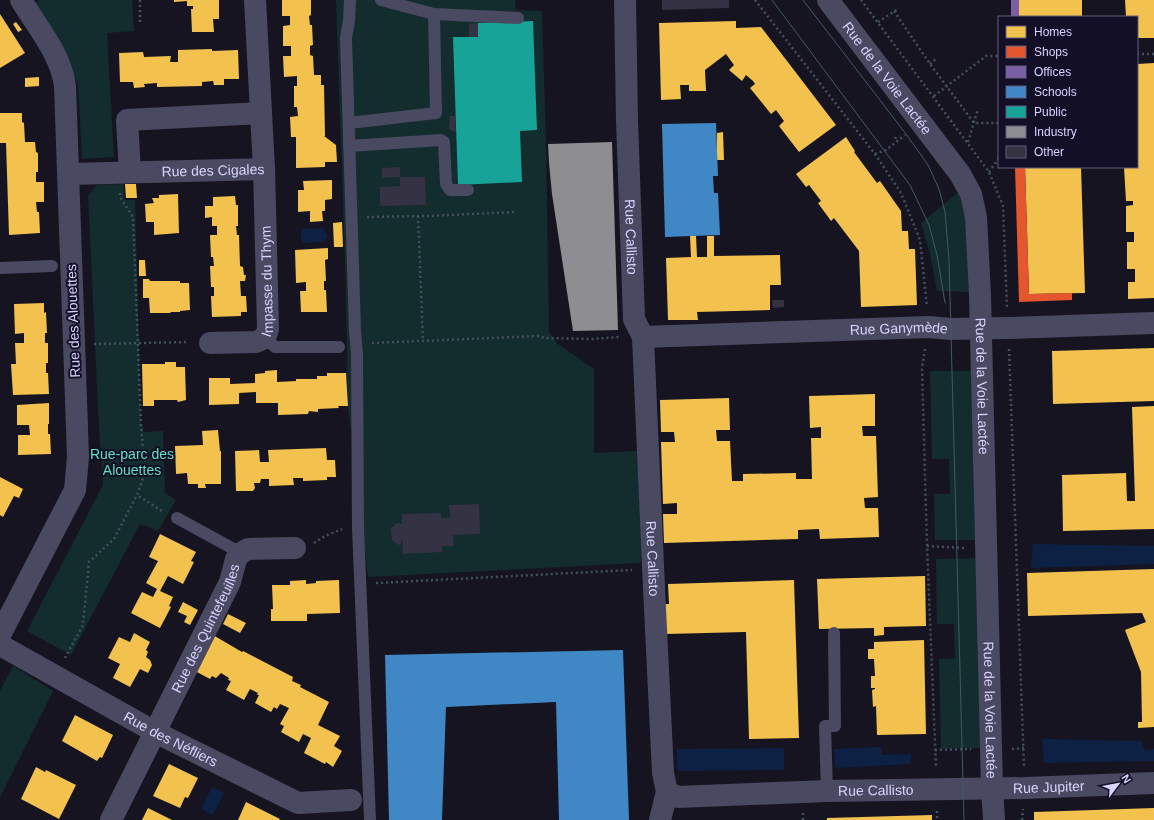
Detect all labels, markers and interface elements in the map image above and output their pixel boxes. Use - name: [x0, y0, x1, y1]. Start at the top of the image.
- legend: [998, 16, 1138, 168]
- street label: Rue de la Voie Lactée: [839, 19, 935, 138]
- text: Homes: [1034, 25, 1072, 39]
- text: Shops: [1034, 45, 1068, 59]
- text: Offices: [1034, 65, 1071, 79]
- text: Schools: [1034, 85, 1077, 99]
- text: Public: [1034, 105, 1067, 119]
- text: Industry: [1034, 125, 1077, 139]
- text: Other: [1034, 145, 1064, 159]
- street label: Rue des Cigales: [161, 161, 265, 180]
- street label: Rue Callisto: [622, 199, 640, 275]
- street label: Impasse du Thym: [257, 226, 276, 339]
- street label: Rue des Alouettes: [63, 264, 83, 378]
- street label: Rue de la Voie Lactée: [973, 317, 992, 455]
- street label: Rue Ganymède: [850, 319, 949, 338]
- park label: Rue-parc des Alouettes: [90, 446, 174, 478]
- street label: Rue Callisto: [643, 520, 662, 597]
- street label: Rue des Quintefeuilles: [168, 562, 242, 695]
- street label: Rue de la Voie Lactée: [980, 641, 1000, 779]
- street label: Rue des Néfliers: [121, 708, 220, 770]
- north arrow: [1098, 764, 1138, 804]
- text: N: [1119, 772, 1134, 785]
- street label: Rue Jupiter: [1013, 778, 1085, 796]
- street label: Rue Callisto: [838, 782, 914, 799]

